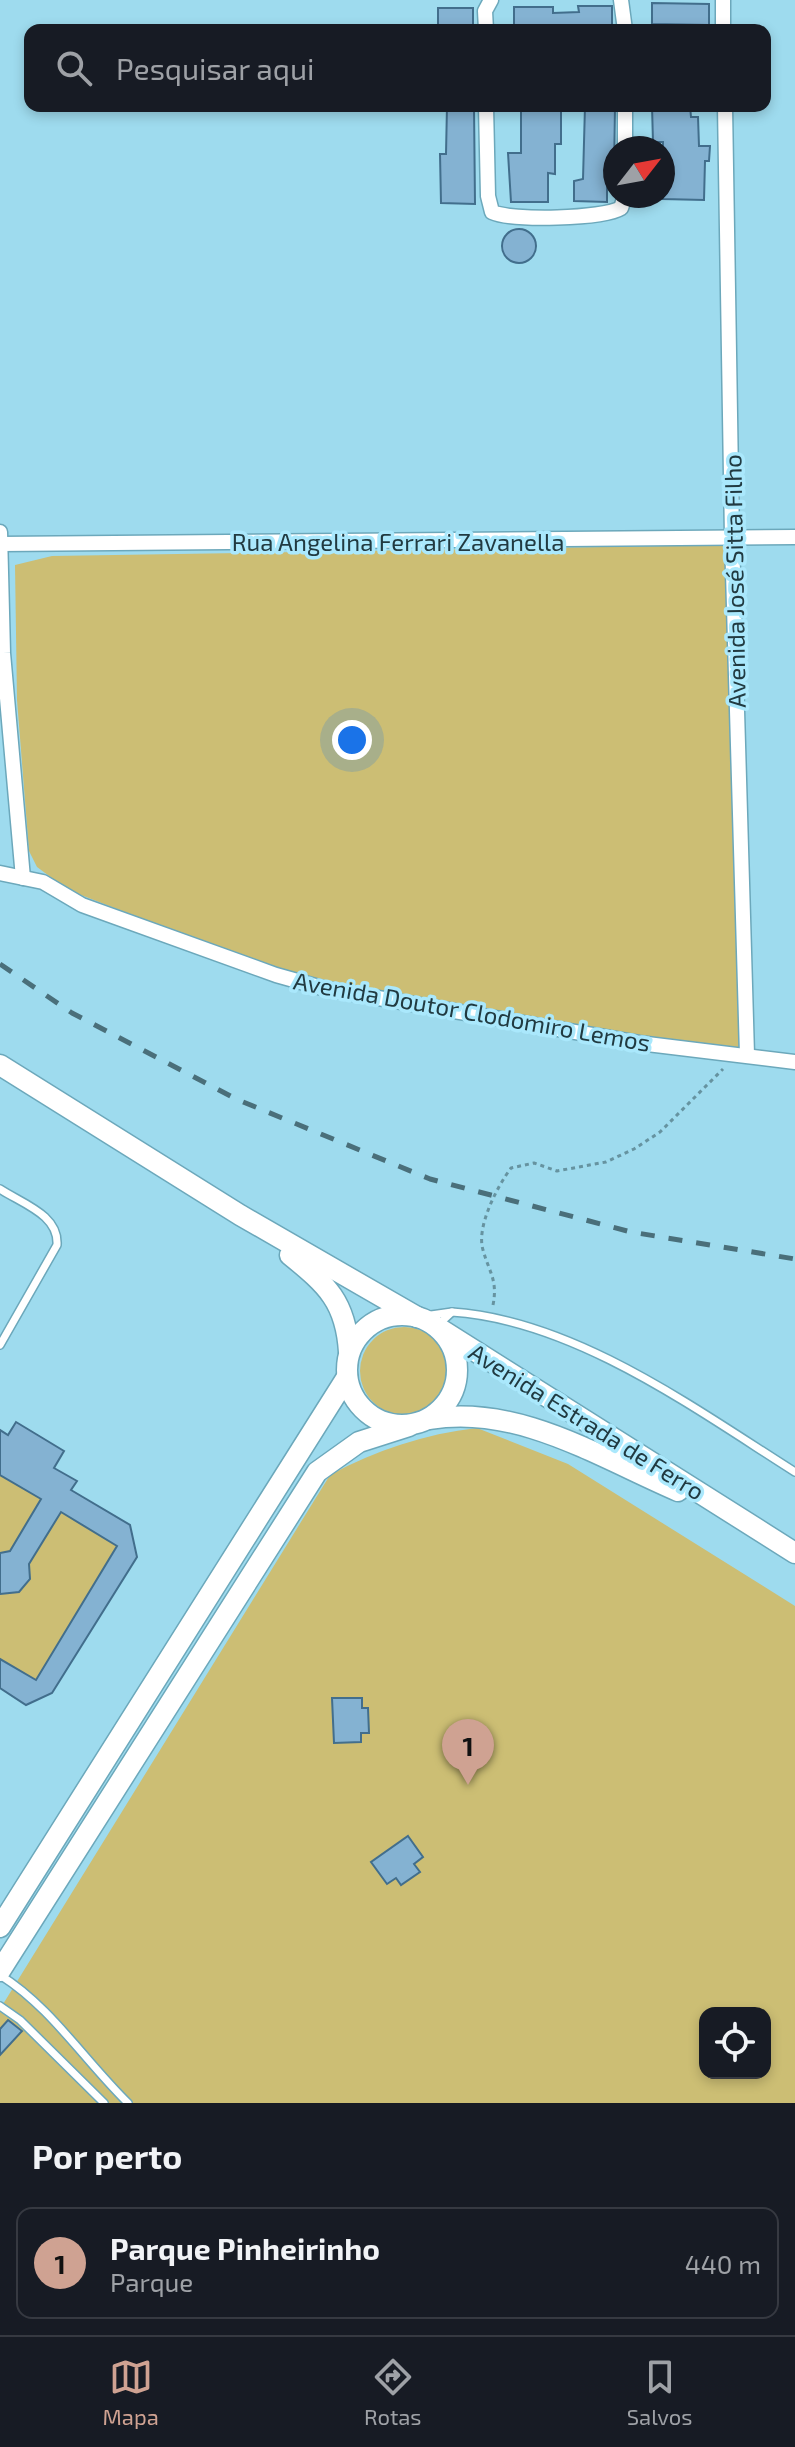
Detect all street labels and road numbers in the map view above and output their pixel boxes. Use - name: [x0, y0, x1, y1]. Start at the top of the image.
- street label: Avenida José Sitta Filho: [717, 454, 751, 708]
- street label: Rua Angelina Ferrari Zavanella: [232, 527, 564, 556]
- street label: Avenida Doutor Clodomiro Lemos: [291, 965, 653, 1057]
- street label: Avenida Estrada de Ferro: [464, 1337, 710, 1505]

